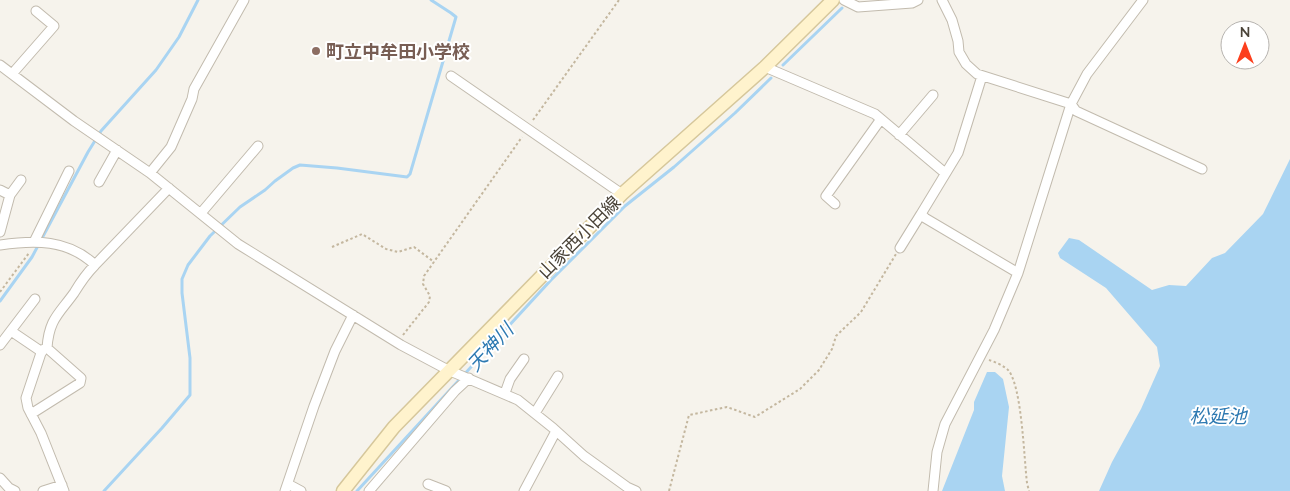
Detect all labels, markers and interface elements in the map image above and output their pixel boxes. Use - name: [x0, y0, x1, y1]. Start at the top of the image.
- north arrow: [1220, 20, 1270, 70]
- text: N: [1240, 23, 1250, 41]
- place label: 町立中牟田小学校: [326, 40, 470, 63]
- marker: 町立中牟田小学校: [310, 45, 322, 57]
- street label: 山家西小田線: [533, 191, 625, 283]
- water label: 天神川: [462, 317, 520, 376]
- water label: 松延池: [1189, 404, 1248, 428]

